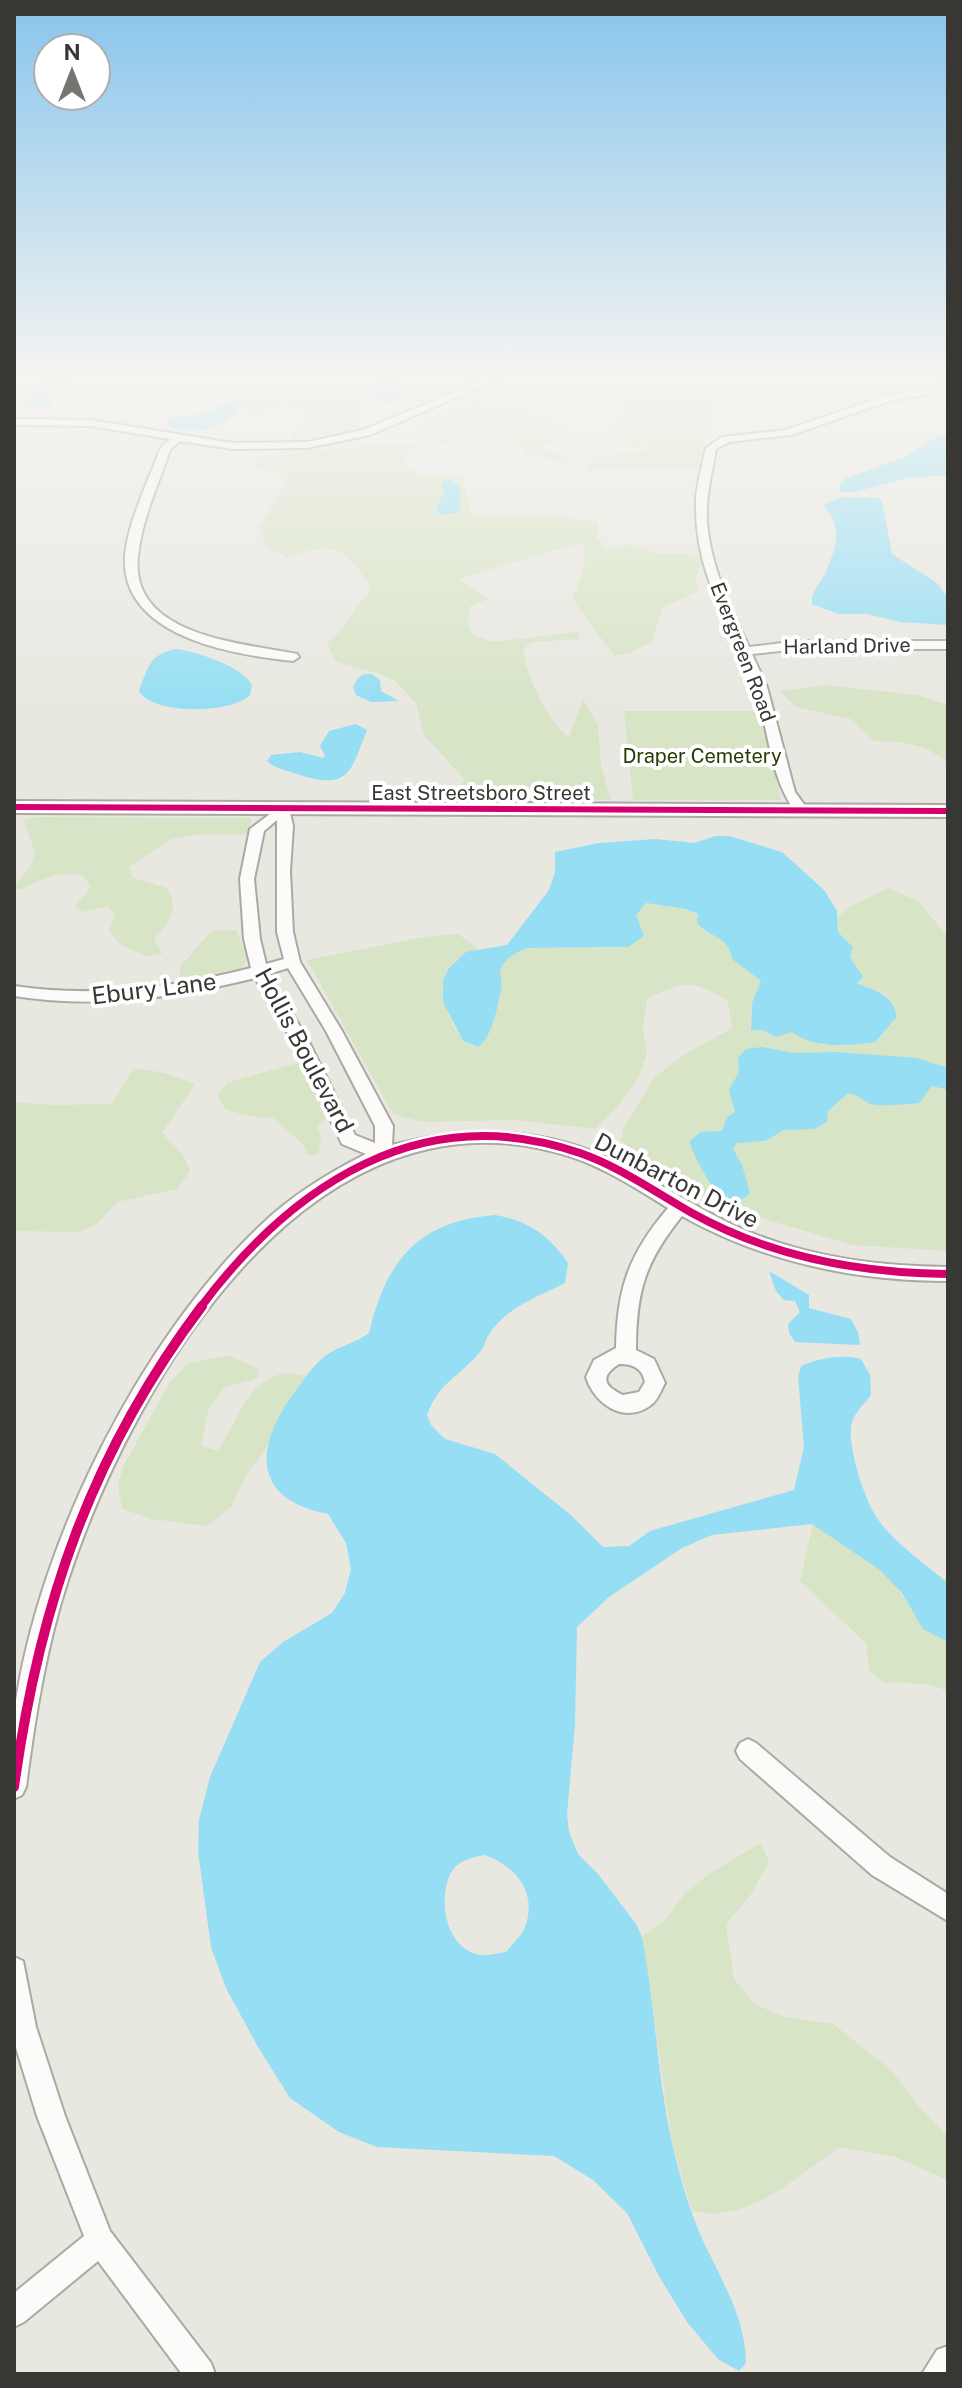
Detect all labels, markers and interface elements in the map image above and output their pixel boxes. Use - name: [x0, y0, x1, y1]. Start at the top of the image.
- north arrow: [32, 32, 112, 112]
- text: N: [63, 39, 81, 65]
- street label: Evergreen Road: [705, 579, 781, 725]
- street label: Harland Drive: [783, 633, 911, 659]
- park label: Draper Cemetery: [622, 744, 782, 768]
- street label: East Streetsboro Street: [371, 781, 591, 805]
- street label: Hollis Boulevard: [250, 963, 360, 1137]
- street label: Ebury Lane: [90, 966, 218, 1010]
- street label: Dunbarton Drive: [590, 1126, 764, 1234]

